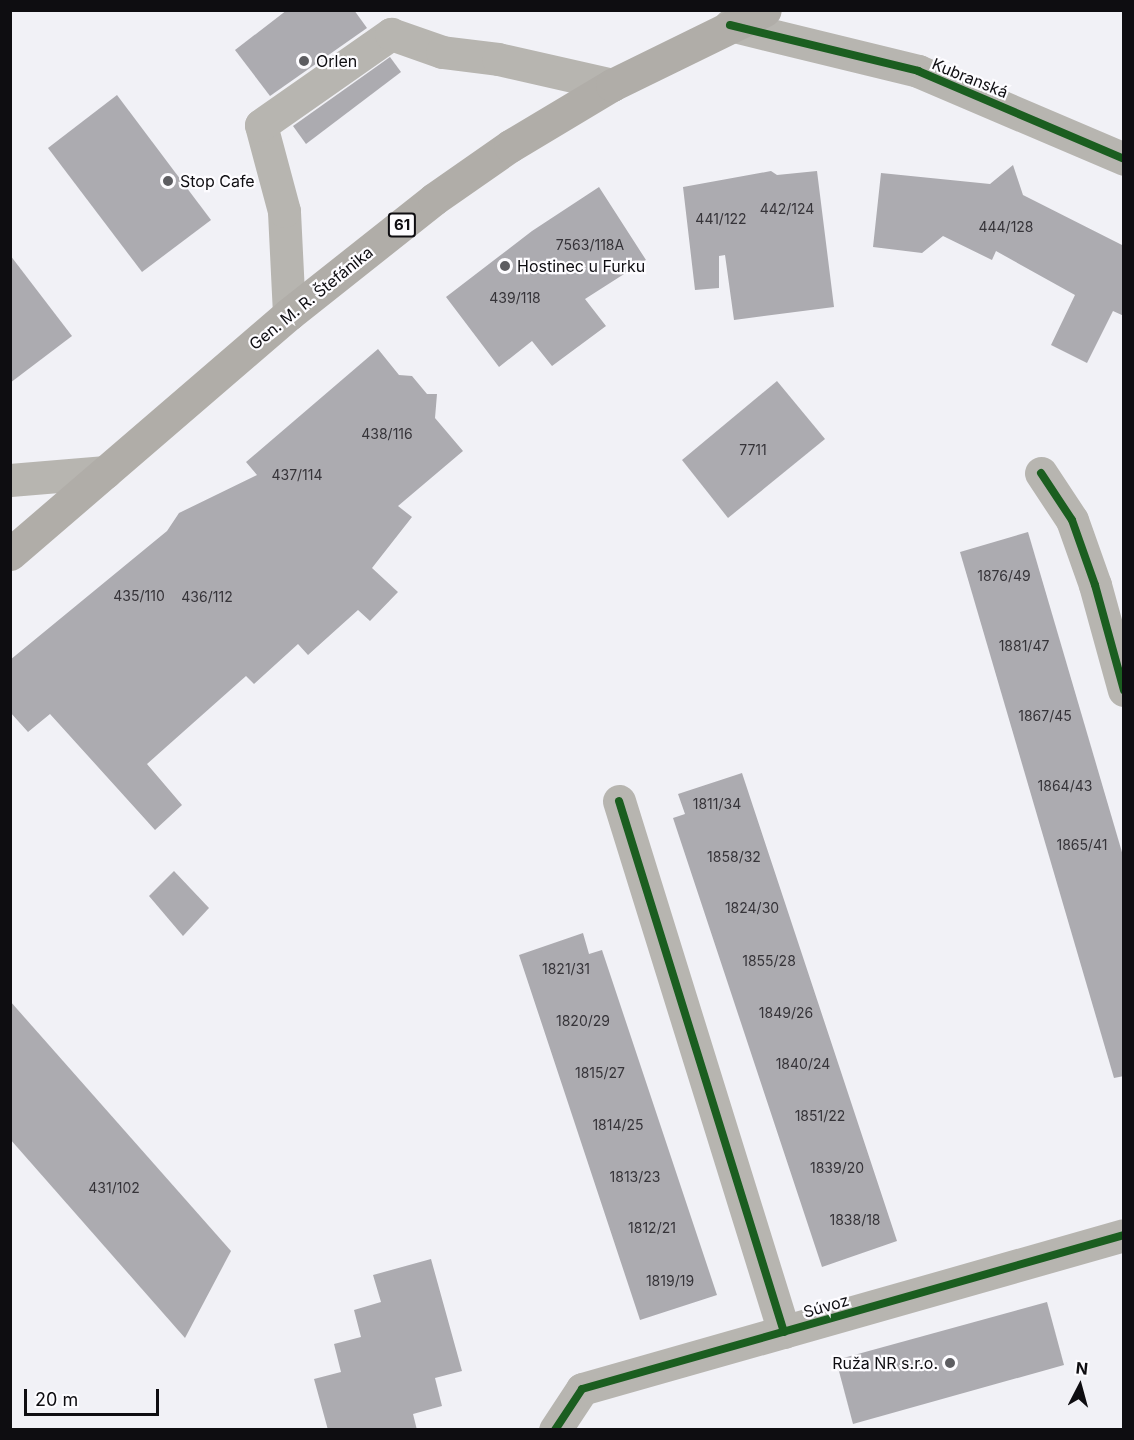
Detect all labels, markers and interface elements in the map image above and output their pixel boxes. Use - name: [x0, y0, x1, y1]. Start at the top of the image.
- place label: Orlen: [316, 51, 357, 71]
- marker: Orlen: [297, 54, 311, 68]
- street label: Kubranská: [929, 54, 1011, 102]
- place label: Stop Cafe: [180, 171, 255, 191]
- marker: Stop Cafe: [161, 174, 175, 188]
- house number: 442/124: [760, 201, 814, 217]
- house number: 441/122: [695, 211, 747, 227]
- road number: 61: [387, 213, 417, 237]
- house number: 444/128: [978, 219, 1034, 235]
- house number: 7563/118A: [556, 237, 624, 253]
- street label: Gen. M. R. Štefánika: [245, 242, 377, 354]
- place label: Hostinec u Furku: [517, 256, 645, 276]
- marker: Hostinec u Furku: [498, 259, 512, 273]
- house number: 439/118: [489, 290, 541, 306]
- house number: 438/116: [361, 426, 413, 442]
- house number: 7711: [739, 442, 767, 458]
- house number: 437/114: [271, 467, 323, 483]
- house number: 1876/49: [977, 568, 1031, 584]
- house number: 435/110: [113, 588, 165, 604]
- house number: 436/112: [181, 589, 233, 605]
- house number: 1881/47: [999, 638, 1049, 654]
- house number: 1867/45: [1018, 708, 1072, 724]
- house number: 1864/43: [1038, 778, 1092, 794]
- house number: 1811/34: [693, 796, 741, 812]
- house number: 1865/41: [1056, 837, 1108, 853]
- house number: 1858/32: [707, 849, 761, 865]
- house number: 1824/30: [725, 900, 779, 916]
- house number: 1855/28: [742, 953, 796, 969]
- house number: 1821/31: [542, 961, 590, 977]
- house number: 1849/26: [759, 1005, 813, 1021]
- house number: 1820/29: [556, 1013, 610, 1029]
- house number: 1840/24: [776, 1056, 830, 1072]
- house number: 1815/27: [575, 1065, 625, 1081]
- house number: 1851/22: [795, 1108, 845, 1124]
- house number: 1814/25: [592, 1117, 644, 1133]
- house number: 1839/20: [810, 1160, 864, 1176]
- house number: 1813/23: [610, 1169, 660, 1185]
- house number: 431/102: [88, 1180, 140, 1196]
- house number: 1838/18: [829, 1212, 881, 1228]
- house number: 1812/21: [628, 1220, 676, 1236]
- house number: 1819/19: [646, 1273, 694, 1289]
- street label: Súvoz: [801, 1290, 851, 1322]
- place label: Ruža NR s.r.o.: [832, 1353, 938, 1373]
- marker: Ruža NR s.r.o.: [943, 1356, 957, 1370]
- north arrow: [1050, 1356, 1110, 1416]
- text: N: [1075, 1358, 1089, 1379]
- scale bar: [27, 1377, 162, 1415]
- text: 20 m: [35, 1389, 78, 1410]

